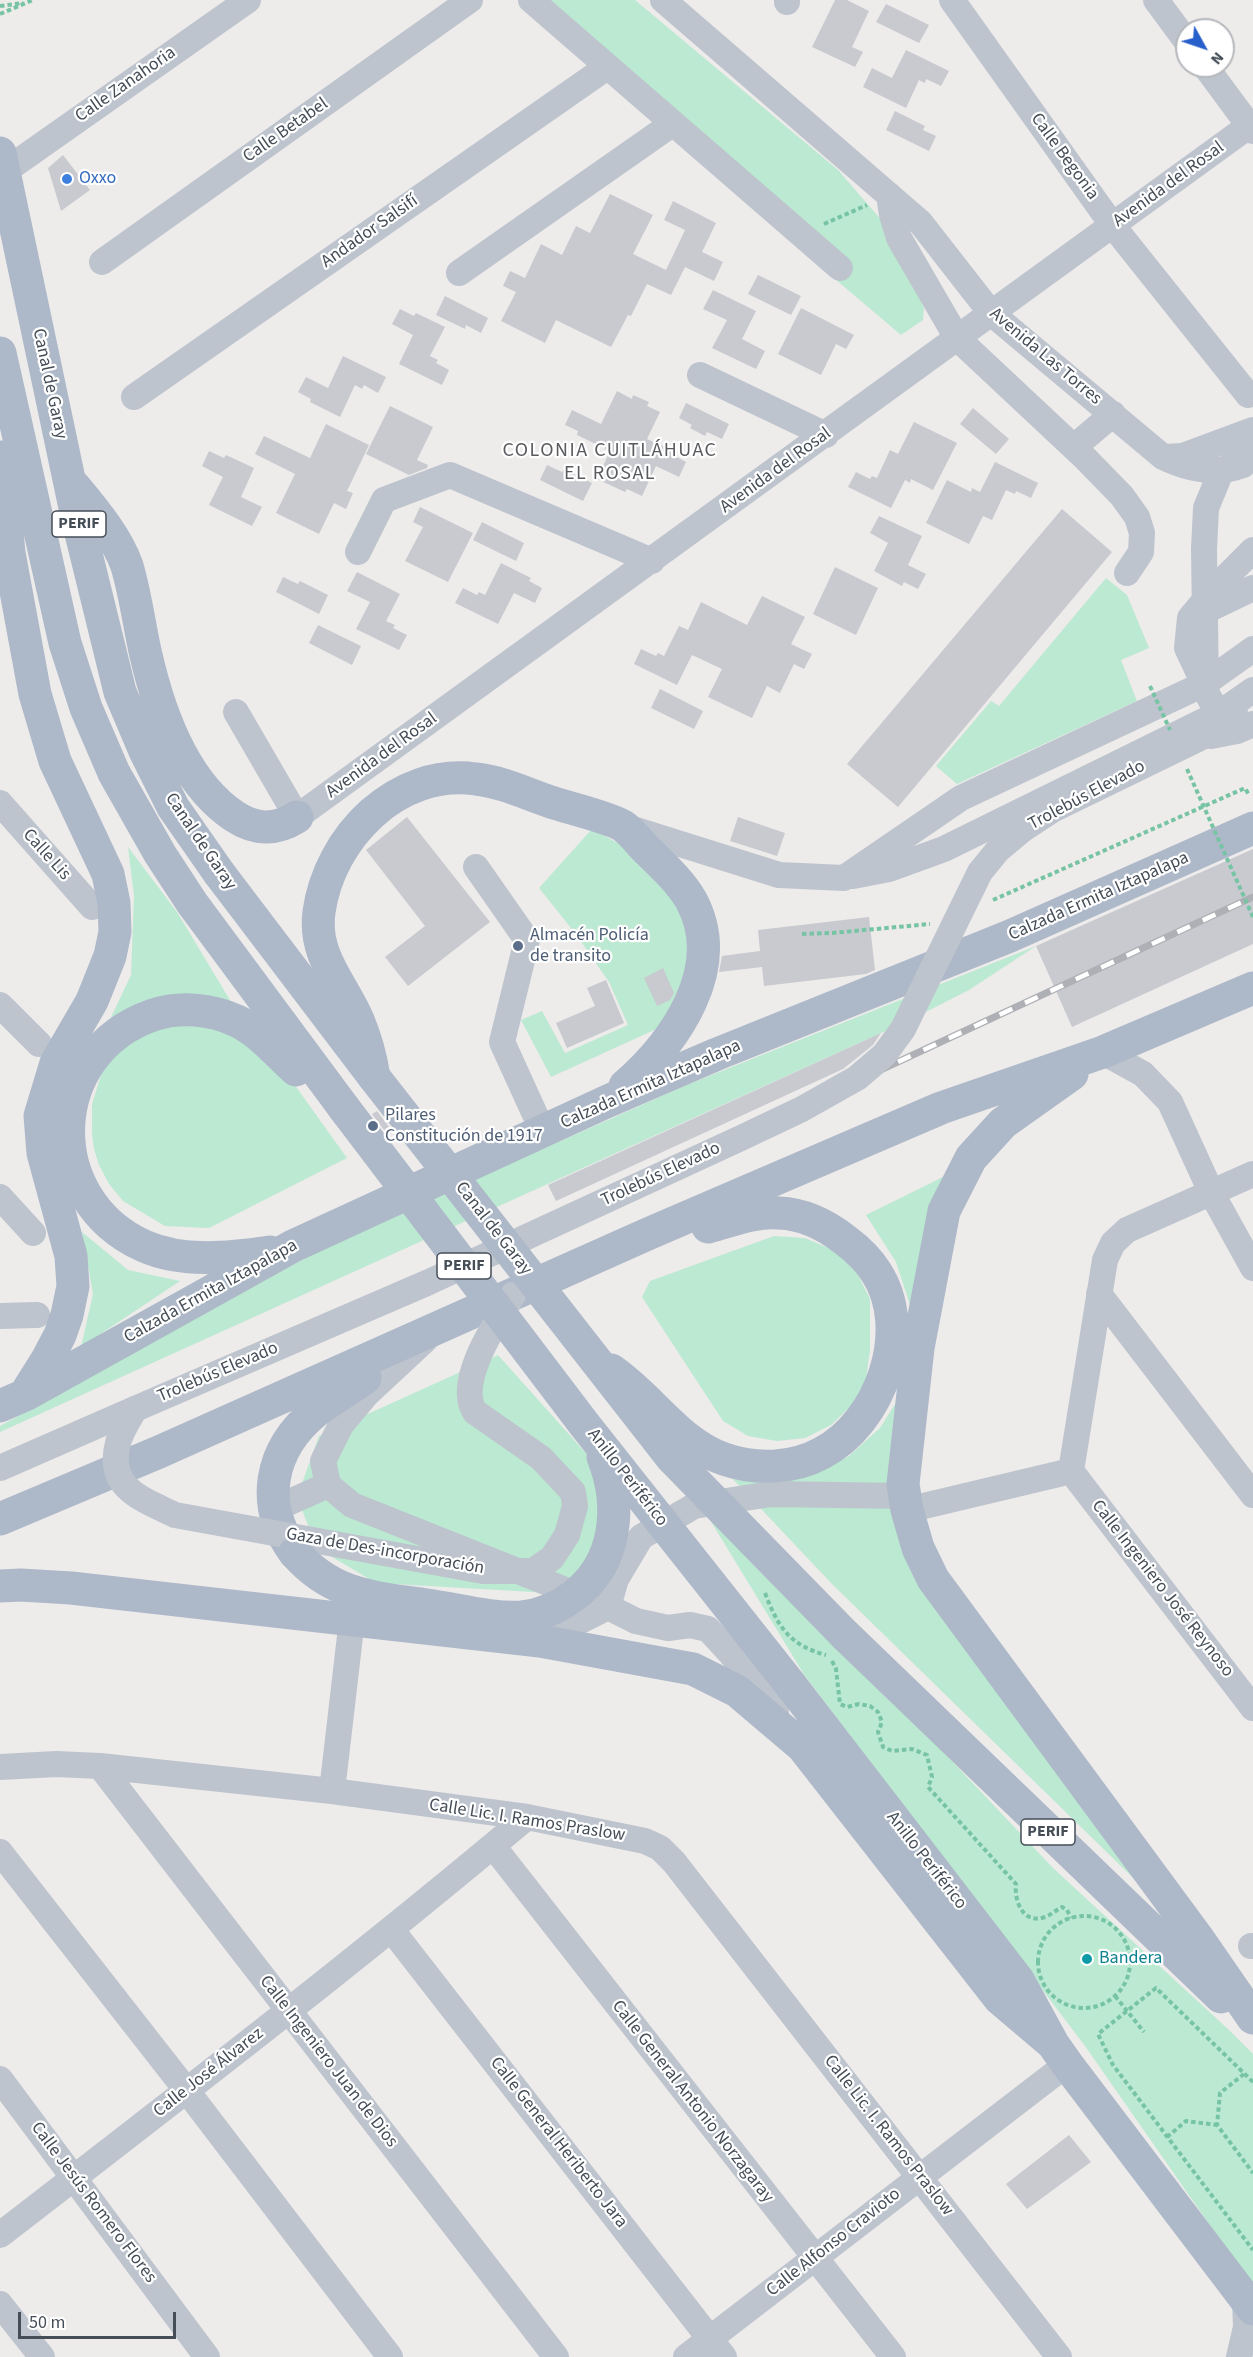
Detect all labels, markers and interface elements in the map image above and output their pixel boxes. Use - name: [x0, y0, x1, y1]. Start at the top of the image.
- north arrow: [1175, 18, 1235, 78]
- street label: Calle Zanahoria: [72, 42, 180, 128]
- text: N: [1205, 47, 1229, 69]
- street label: Calle Betabel: [239, 94, 333, 168]
- street label: Calle Begonia: [1025, 109, 1103, 205]
- street label: Avenida del Rosal: [1109, 137, 1229, 233]
- place label: Oxxo: [79, 168, 116, 190]
- marker: Oxxo: [60, 172, 74, 186]
- street label: Andador Salsifí: [317, 191, 423, 273]
- street label: Avenida Las Torres: [985, 304, 1105, 410]
- street label: Canal de Garay: [27, 327, 71, 441]
- street label: Avenida del Rosal: [716, 423, 836, 519]
- district label: COLONIA CUITLÁHUAC EL ROSAL: [502, 440, 718, 487]
- road number: PERIF: [52, 511, 106, 537]
- street label: Avenida del Rosal: [322, 708, 442, 804]
- street label: Trolebús Elevado: [1025, 756, 1149, 836]
- street label: Canal de Garay: [160, 789, 240, 895]
- street label: Calle Lis: [17, 825, 75, 885]
- street label: Calzada Ermita Iztapalapa: [1006, 848, 1192, 946]
- place label: Almacén Policía de transito: [530, 925, 649, 968]
- marker: Almacén Policía de transito: [511, 939, 525, 953]
- street label: Calzada Ermita Iztapalapa: [558, 1036, 744, 1134]
- place label: Pilares Constitución de 1917: [385, 1105, 543, 1148]
- marker: Pilares Constitución de 1917: [366, 1119, 380, 1133]
- street label: Trolebús Elevado: [598, 1138, 724, 1212]
- street label: Canal de Garay: [450, 1178, 536, 1280]
- street label: Calzada Ermita Iztapalapa: [121, 1235, 301, 1349]
- road number: PERIF: [437, 1253, 491, 1279]
- street label: Trolebús Elevado: [154, 1338, 282, 1408]
- street label: Anillo Periférico: [582, 1425, 672, 1531]
- street label: Calle Ingeniero José Reynoso: [1086, 1496, 1238, 1682]
- street label: Gaza de Des-incorporación: [284, 1524, 486, 1580]
- street label: Calle Lic. I. Ramos Praslow: [427, 1795, 627, 1847]
- street label: Anillo Periférico: [881, 1808, 971, 1914]
- road number: PERIF: [1021, 1819, 1075, 1845]
- place label: Bandera: [1099, 1948, 1162, 1970]
- marker: Bandera: [1080, 1952, 1094, 1966]
- street label: Calle Ingeniero Juan de Dios: [254, 1972, 402, 2152]
- street label: Calle General Antonio Norzagaray: [606, 1997, 778, 2207]
- street label: Calle José Álvarez: [150, 2023, 268, 2123]
- street label: Calle Lic. I. Ramos Praslow: [818, 2051, 958, 2221]
- street label: Calle General Heriberto Jara: [484, 2053, 632, 2233]
- street label: Calle Jesús Romero Flores: [25, 2118, 161, 2288]
- street label: Calle Alfonso Cravioto: [763, 2184, 905, 2302]
- scale bar: [21, 2300, 178, 2338]
- text: 50 m: [29, 2310, 65, 2335]

